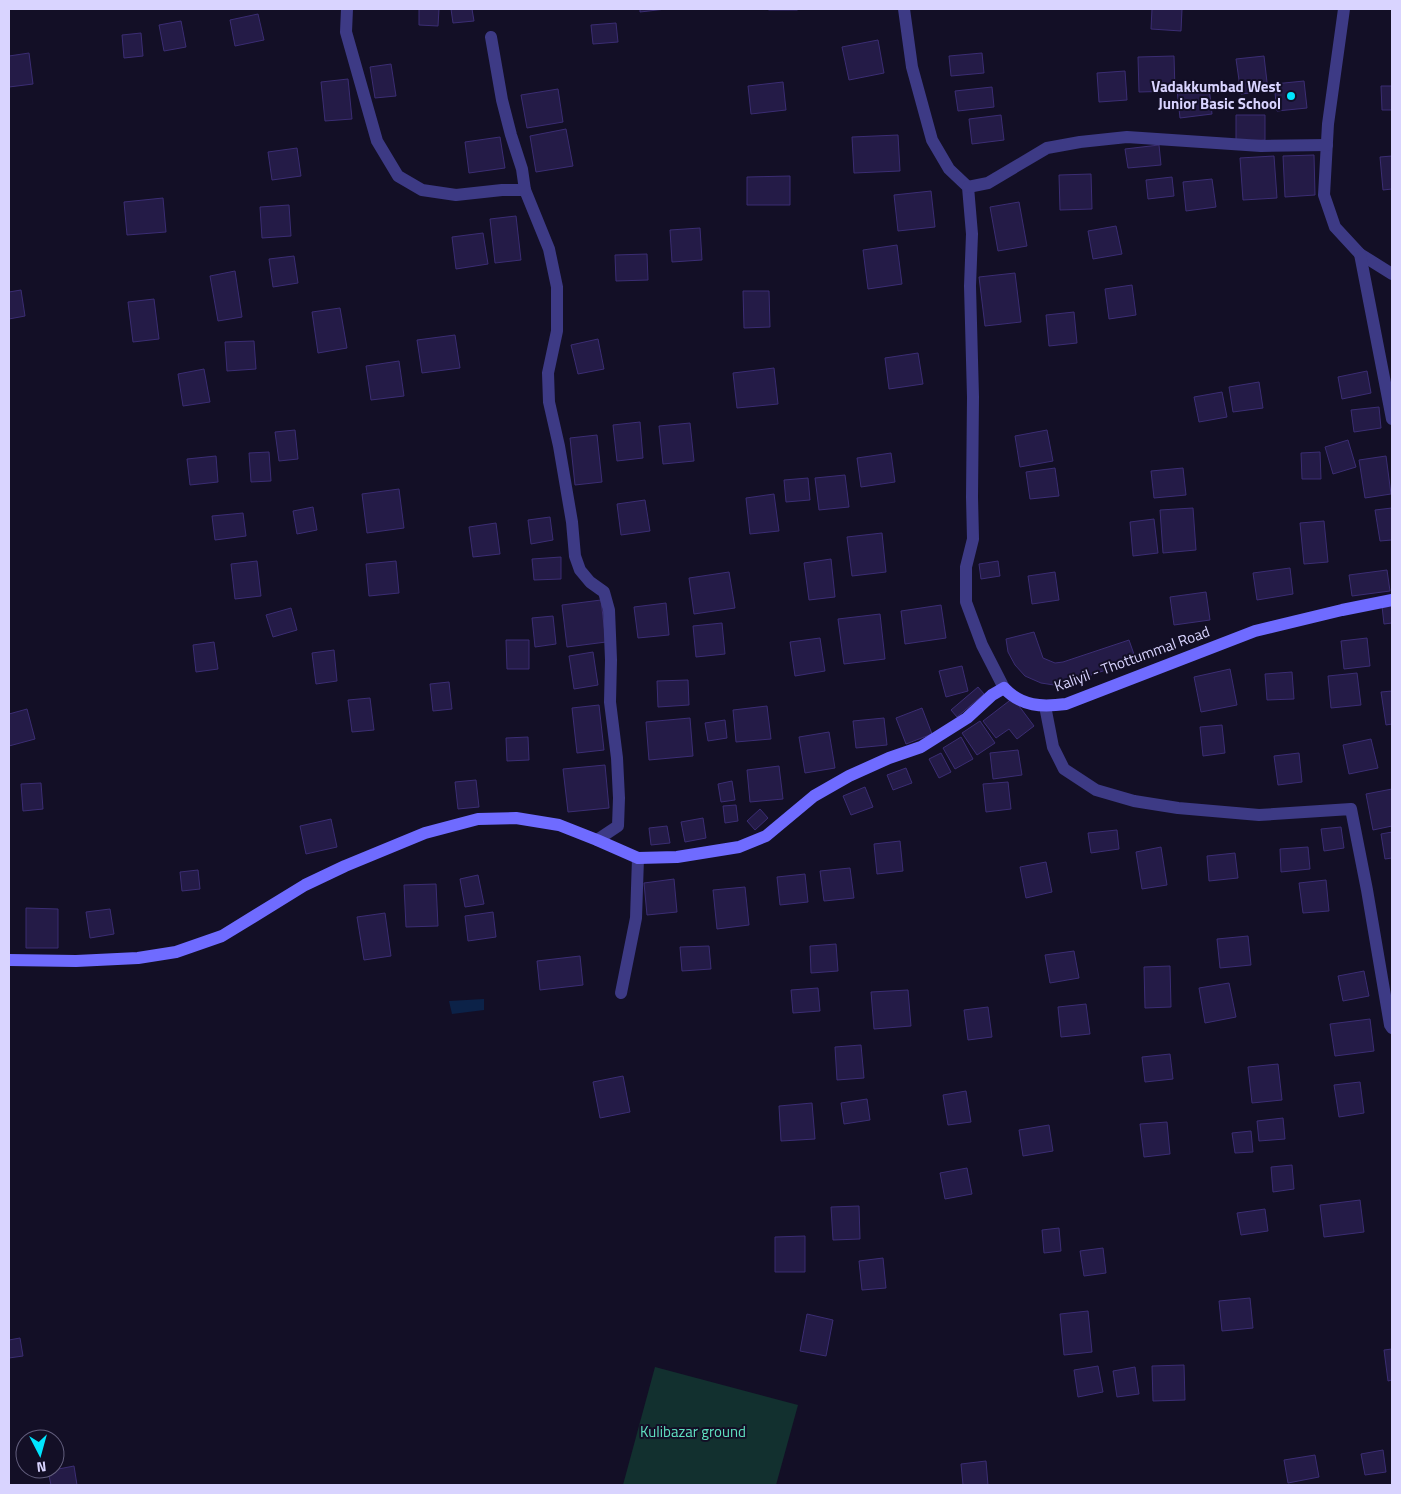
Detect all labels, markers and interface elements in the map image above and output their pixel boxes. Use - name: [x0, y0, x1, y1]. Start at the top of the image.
- place label: Vadakkumbad West Junior Basic School: [1151, 75, 1282, 115]
- marker: Vadakkumbad West Junior Basic School: [1285, 90, 1297, 102]
- street label: Kaliyil - Thottummal Road: [1051, 620, 1213, 697]
- park label: Kulibazar ground: [640, 1420, 746, 1443]
- north arrow: [15, 1429, 65, 1479]
- text: N: [35, 1456, 47, 1478]

